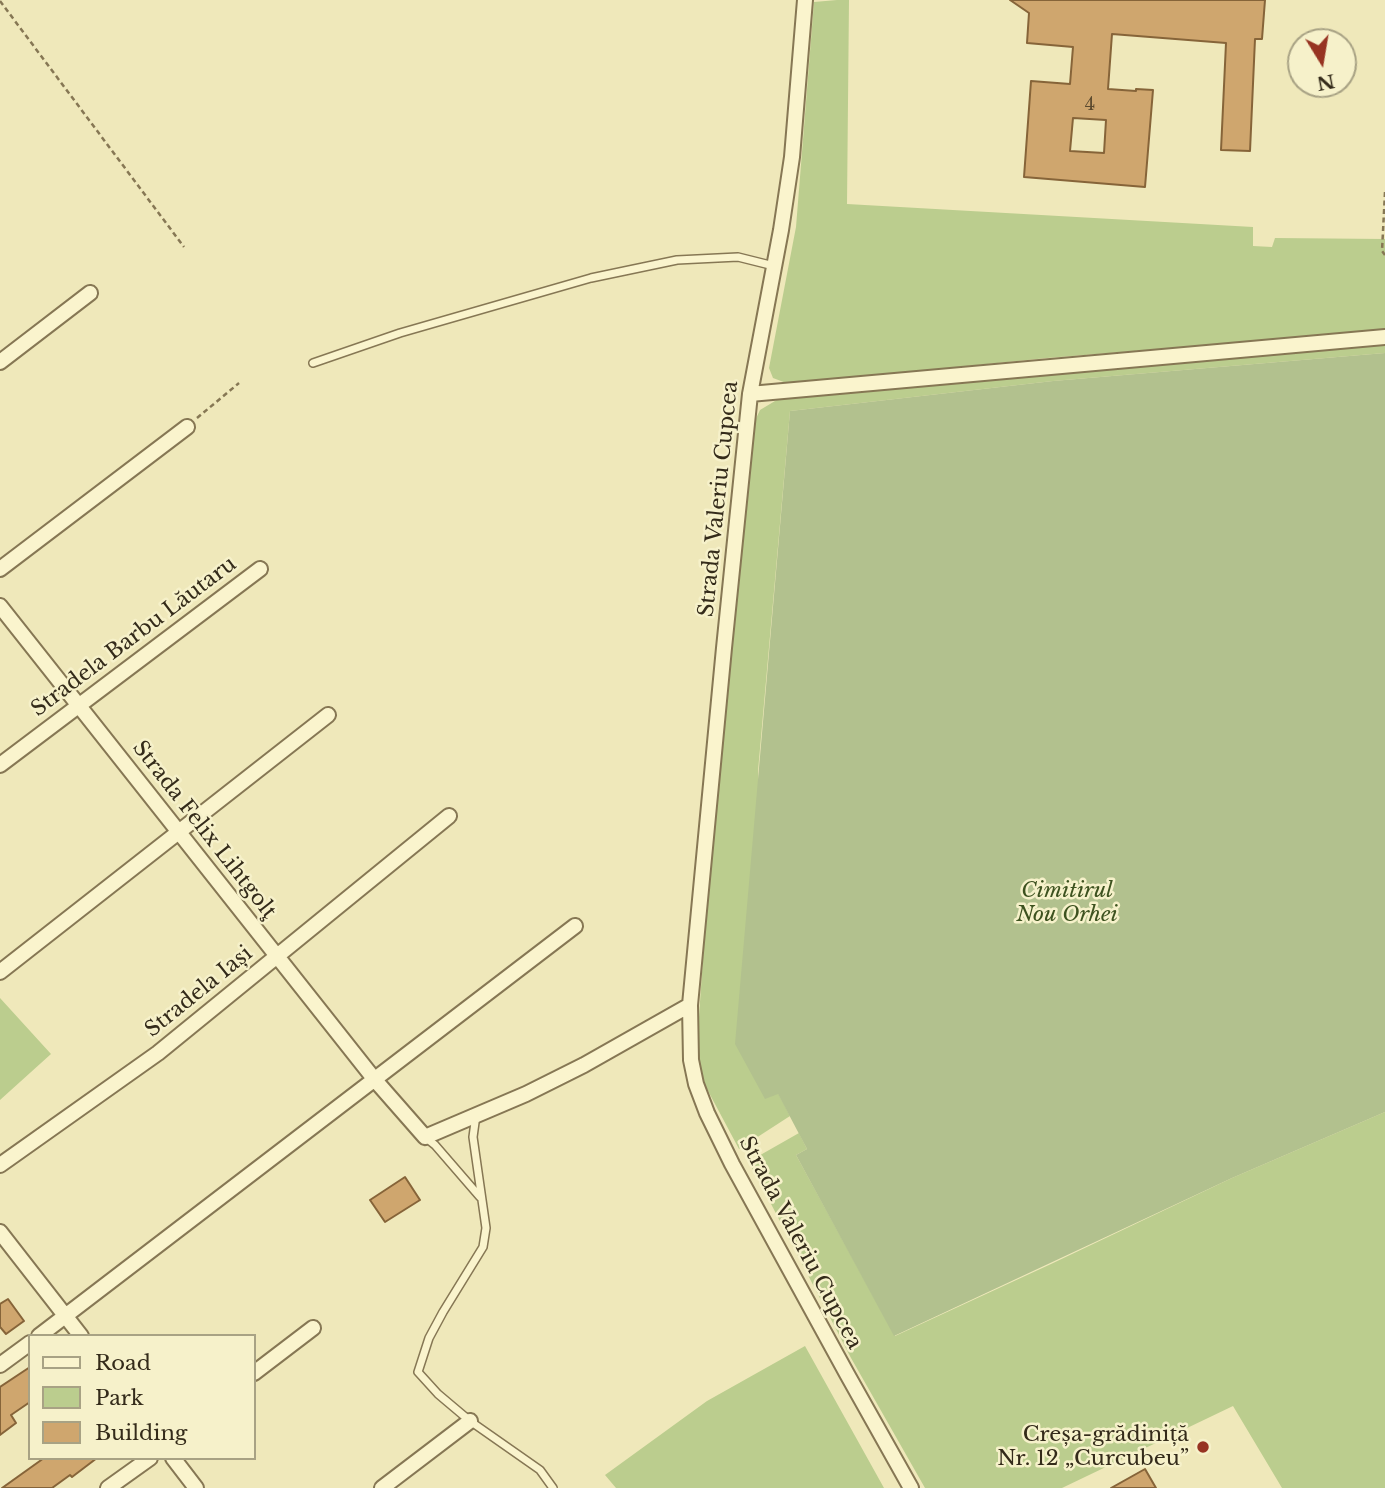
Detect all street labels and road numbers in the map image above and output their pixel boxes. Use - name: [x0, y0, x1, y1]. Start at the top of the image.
- street label: Strada Valeriu Cupcea: [694, 380, 744, 618]
- street label: Stradela Barbu Lăutaru: [27, 552, 241, 722]
- street label: Strada Felix Lihtgolţ: [127, 736, 281, 924]
- street label: Stradela Iași: [140, 941, 258, 1043]
- street label: Strada Valeriu Cupcea: [733, 1132, 867, 1354]

